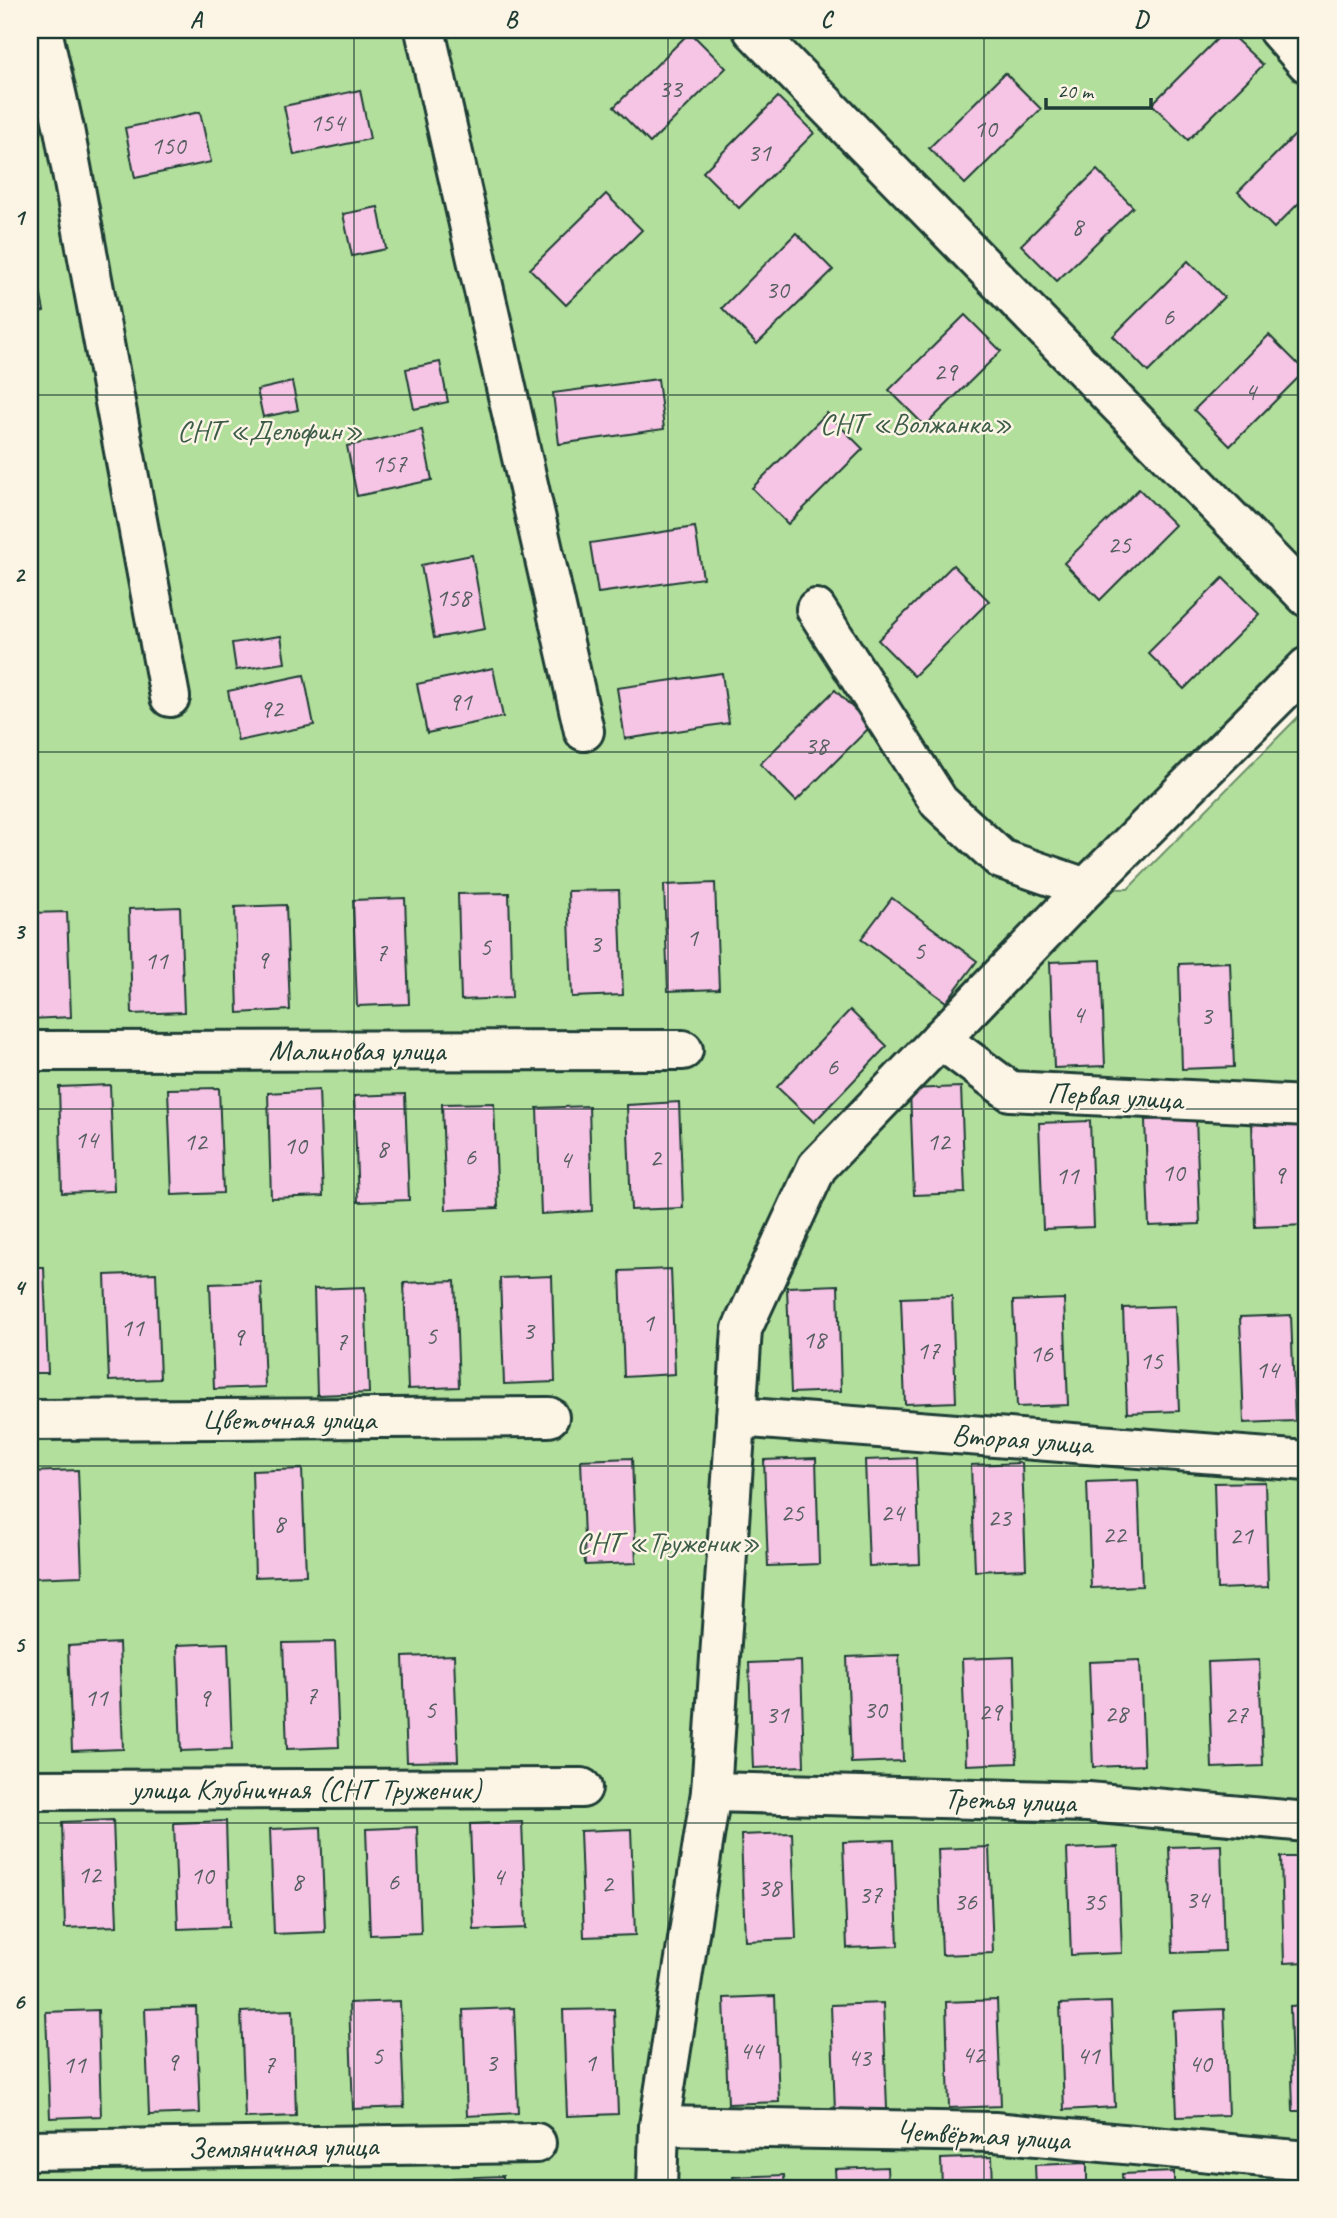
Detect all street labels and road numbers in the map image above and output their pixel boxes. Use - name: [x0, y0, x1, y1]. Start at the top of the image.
- street label: Малиновая улица: [269, 1031, 447, 1069]
- street label: Первая улица: [1047, 1073, 1186, 1119]
- street label: Цветочная улица: [202, 1400, 378, 1438]
- street label: Вторая улица: [950, 1415, 1096, 1463]
- street label: улица Клубничная (СНТ Труженик): [129, 1770, 483, 1808]
- street label: Третья улица: [943, 1779, 1079, 1821]
- street label: Четвёртая улица: [895, 2111, 1073, 2159]
- street label: Земляничная улица: [188, 2126, 380, 2168]

